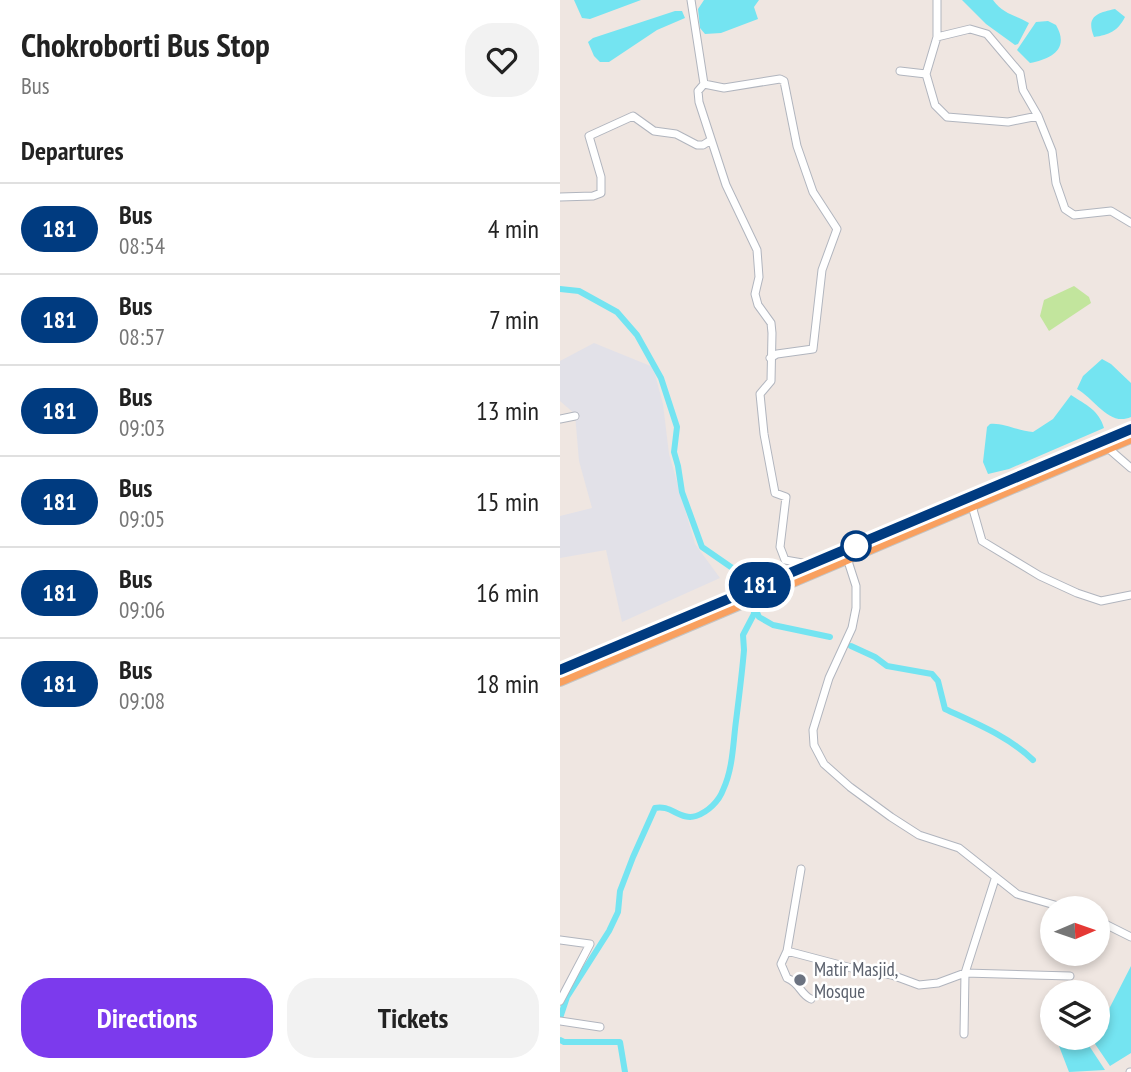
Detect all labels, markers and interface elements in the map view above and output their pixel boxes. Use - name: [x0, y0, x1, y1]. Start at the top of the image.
- text: Chokroborti Bus Stop: [21, 23, 270, 66]
- button: heart: [465, 23, 539, 97]
- text: Bus: [21, 71, 50, 100]
- text: Departures: [21, 134, 124, 167]
- text: Bus: [119, 198, 152, 231]
- text: 4 min: [488, 212, 539, 245]
- text: 181: [42, 213, 77, 244]
- text: 08:54: [119, 231, 165, 260]
- text: Bus: [119, 289, 152, 322]
- text: 7 min: [489, 303, 539, 336]
- text: 181: [42, 304, 77, 335]
- text: 08:57: [119, 322, 165, 351]
- text: Bus: [119, 380, 152, 413]
- text: 13 min: [476, 394, 539, 427]
- text: 181: [42, 395, 77, 426]
- text: 09:03: [119, 413, 165, 442]
- text: Bus: [119, 471, 152, 504]
- text: 15 min: [476, 485, 539, 518]
- text: 181: [42, 486, 77, 517]
- text: 09:05: [119, 504, 165, 533]
- unlabelled marker: [841, 531, 871, 561]
- text: Bus: [119, 562, 152, 595]
- line badge: 181: [720, 562, 800, 608]
- text: 181: [743, 569, 777, 600]
- text: 16 min: [476, 576, 539, 609]
- text: 181: [42, 577, 77, 608]
- text: 09:06: [119, 595, 165, 624]
- text: Bus: [119, 653, 152, 686]
- text: 18 min: [476, 667, 539, 700]
- text: 181: [42, 668, 77, 699]
- text: 09:08: [119, 686, 165, 715]
- north arrow: [1040, 896, 1110, 966]
- map controls: [1040, 896, 1110, 1050]
- place label: Matir Masjid, Mosque: [814, 957, 898, 1003]
- marker: Matir Masjid, Mosque: [792, 972, 808, 988]
- button: Directions: [21, 978, 273, 1058]
- button: Tickets: [287, 978, 539, 1058]
- button: layers: [1040, 980, 1110, 1050]

